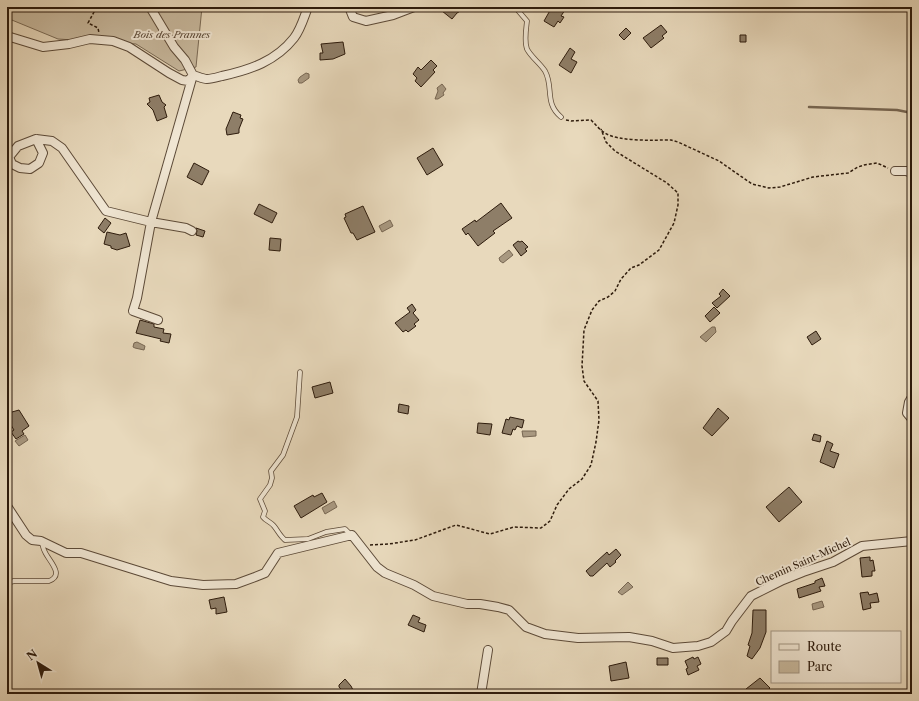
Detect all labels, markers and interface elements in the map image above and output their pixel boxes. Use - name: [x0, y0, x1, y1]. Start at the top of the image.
- park label: Bois des Prannes: [133, 28, 211, 41]
- street label: Chemin Saint-Michel: [753, 535, 853, 589]
- legend: [771, 631, 901, 683]
- text: Route: [807, 639, 842, 654]
- north arrow: [18, 643, 58, 683]
- text: N: [24, 646, 40, 663]
- text: Parc: [807, 659, 832, 674]

